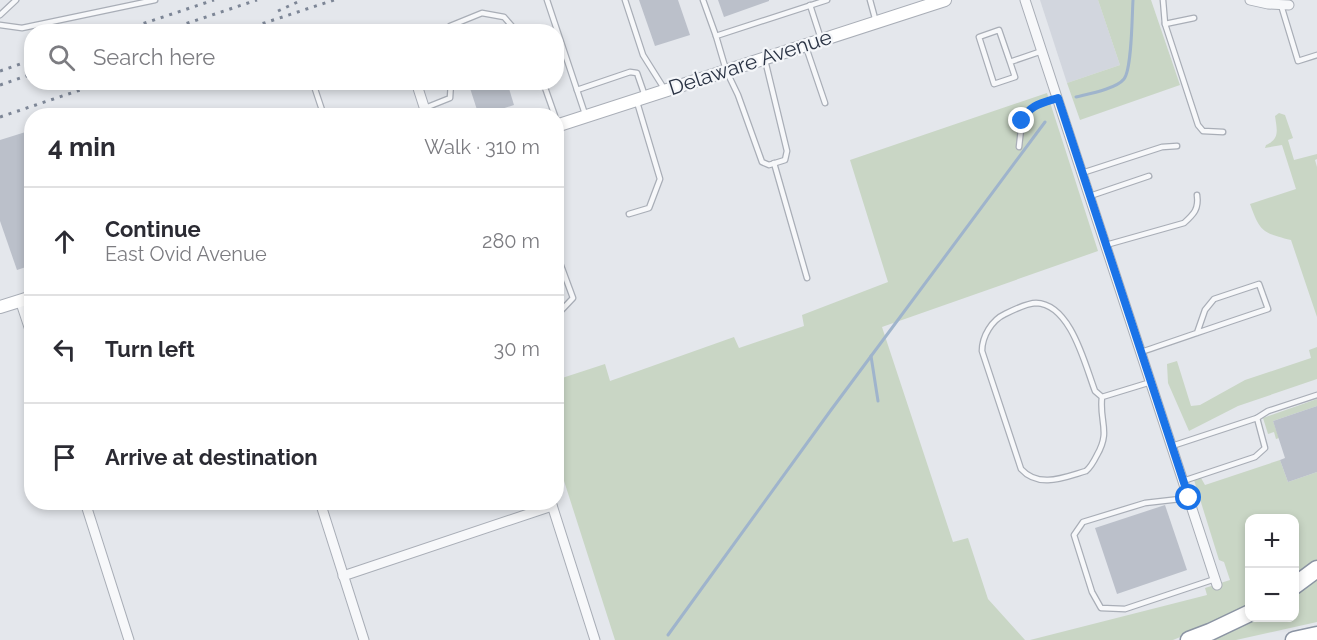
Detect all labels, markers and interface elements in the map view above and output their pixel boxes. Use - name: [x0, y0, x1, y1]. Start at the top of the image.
- search box: [24, 24, 564, 90]
- street label: Delaware Avenue: [665, 24, 835, 100]
- icon: search: [45, 41, 78, 74]
- text: Search here: [93, 44, 215, 70]
- route end: [1008, 107, 1034, 133]
- text: 4 min: [48, 132, 116, 162]
- text: Walk · 310 m: [424, 135, 540, 159]
- text: Continue: [105, 216, 201, 242]
- icon: ahead: [48, 225, 81, 258]
- text: 280 m: [482, 229, 540, 253]
- text: East Ovid Avenue: [105, 242, 267, 266]
- icon: left: [48, 333, 81, 366]
- text: Turn left: [105, 336, 195, 362]
- text: 30 m: [494, 337, 540, 361]
- icon: arrive: [48, 441, 81, 474]
- text: Arrive at destination: [105, 444, 318, 470]
- route start: [1175, 484, 1201, 510]
- map controls: [1245, 514, 1299, 622]
- button: +: [1245, 514, 1299, 568]
- button: −: [1245, 568, 1299, 622]

